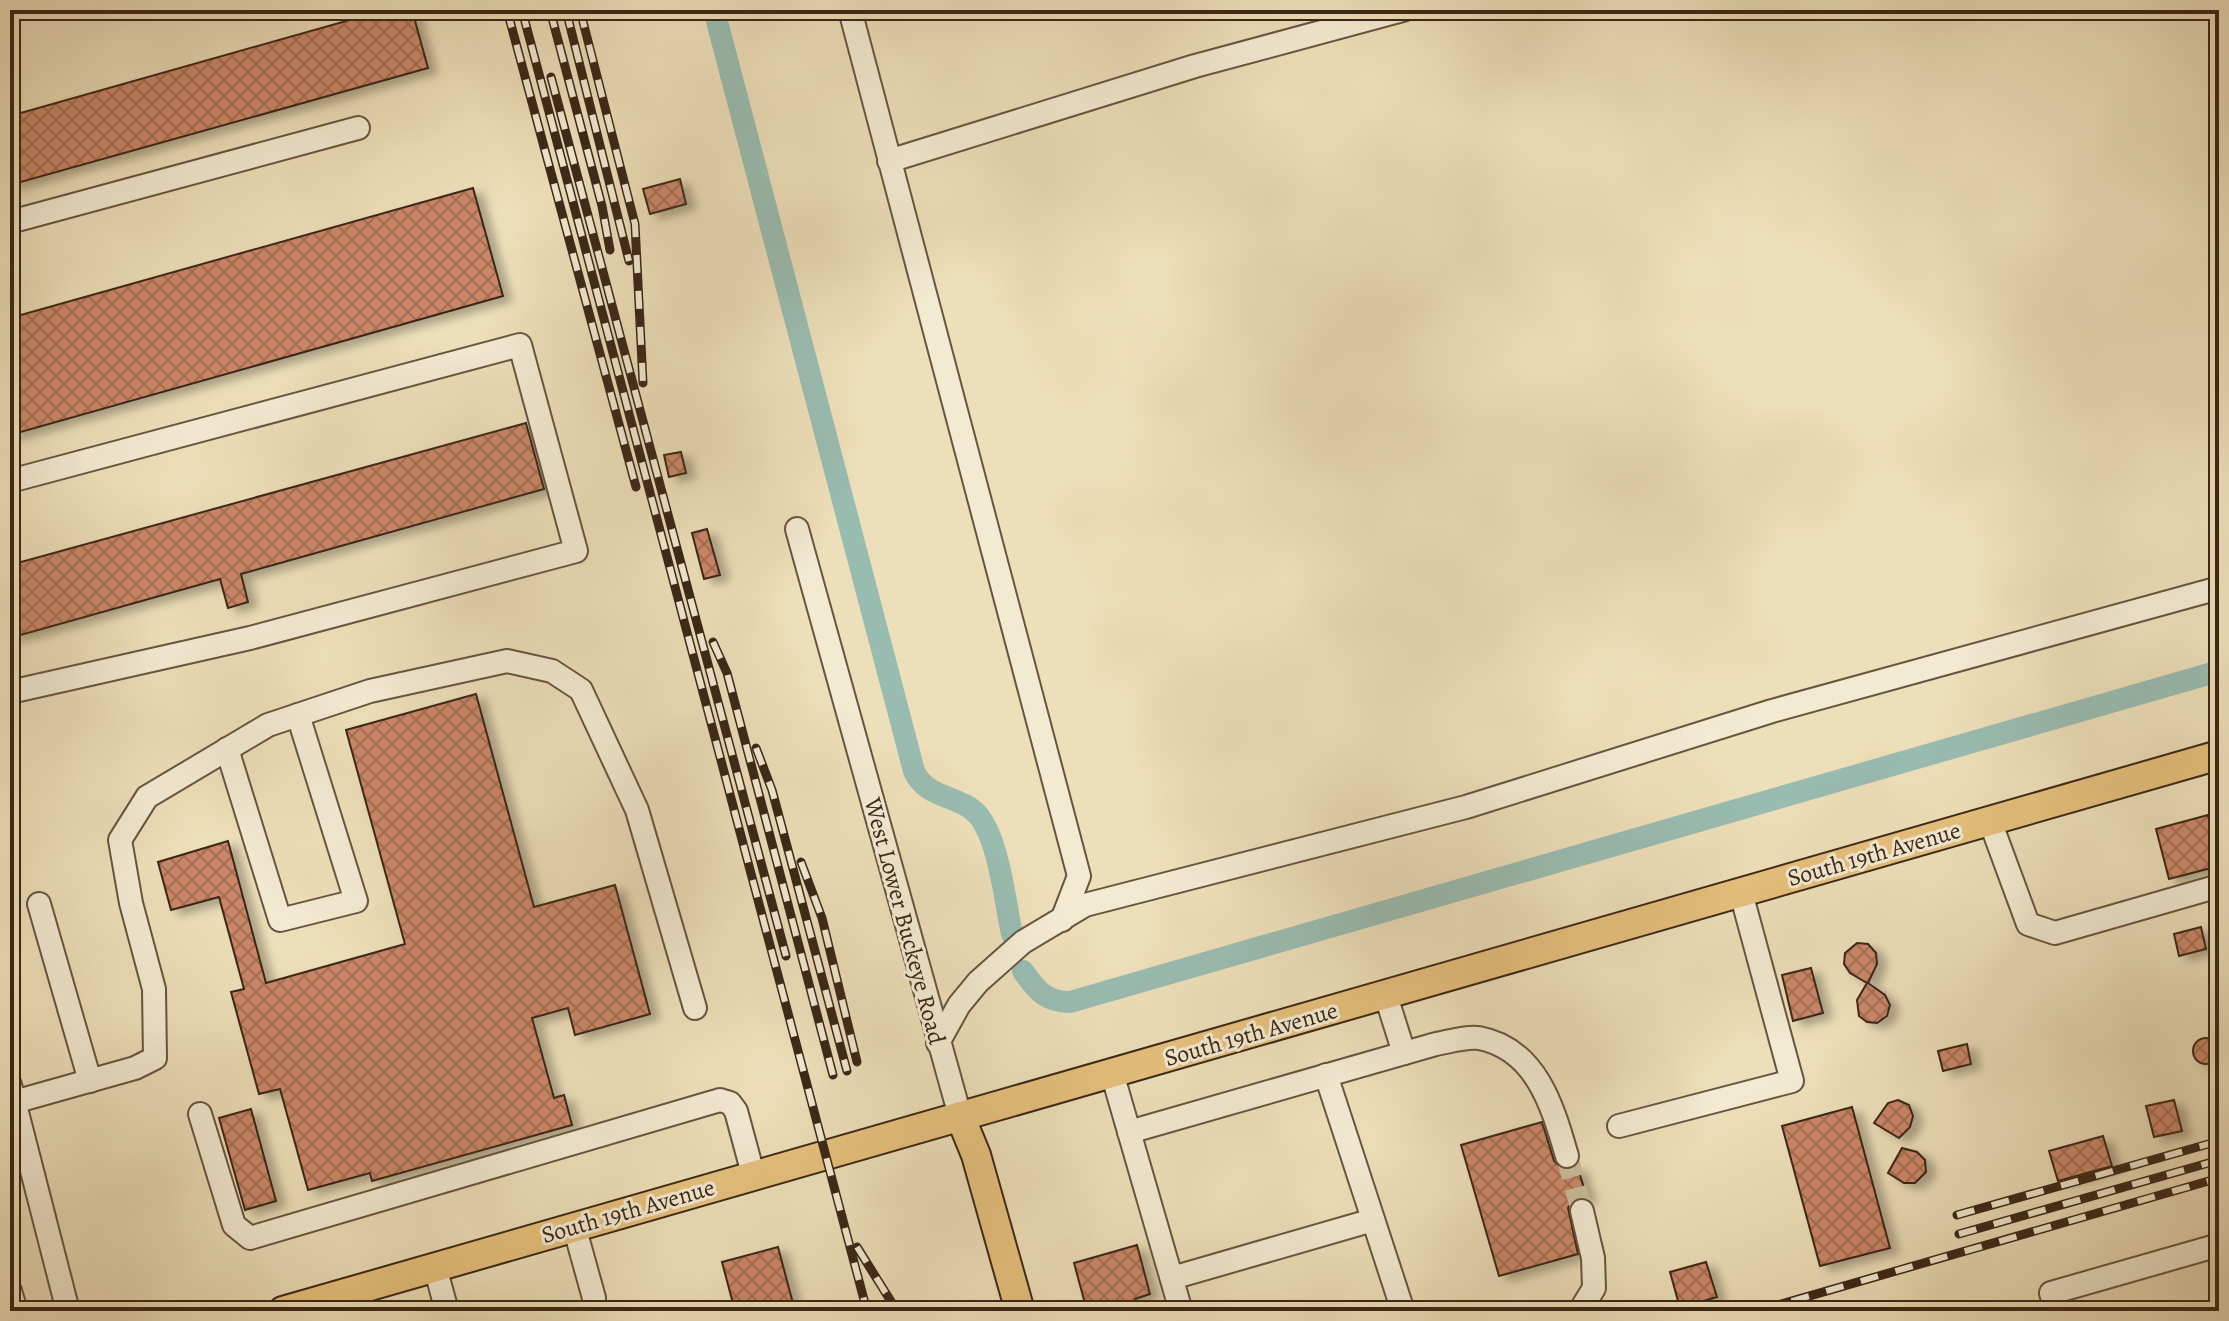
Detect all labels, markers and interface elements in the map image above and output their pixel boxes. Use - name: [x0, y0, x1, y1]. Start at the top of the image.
- street label: West Lower Buckeye Road: [856, 793, 953, 1048]
- street label: South 19th Avenue: [1784, 814, 1964, 894]
- street label: South 19th Avenue: [1161, 994, 1341, 1074]
- street label: South 19th Avenue: [538, 1171, 718, 1251]

